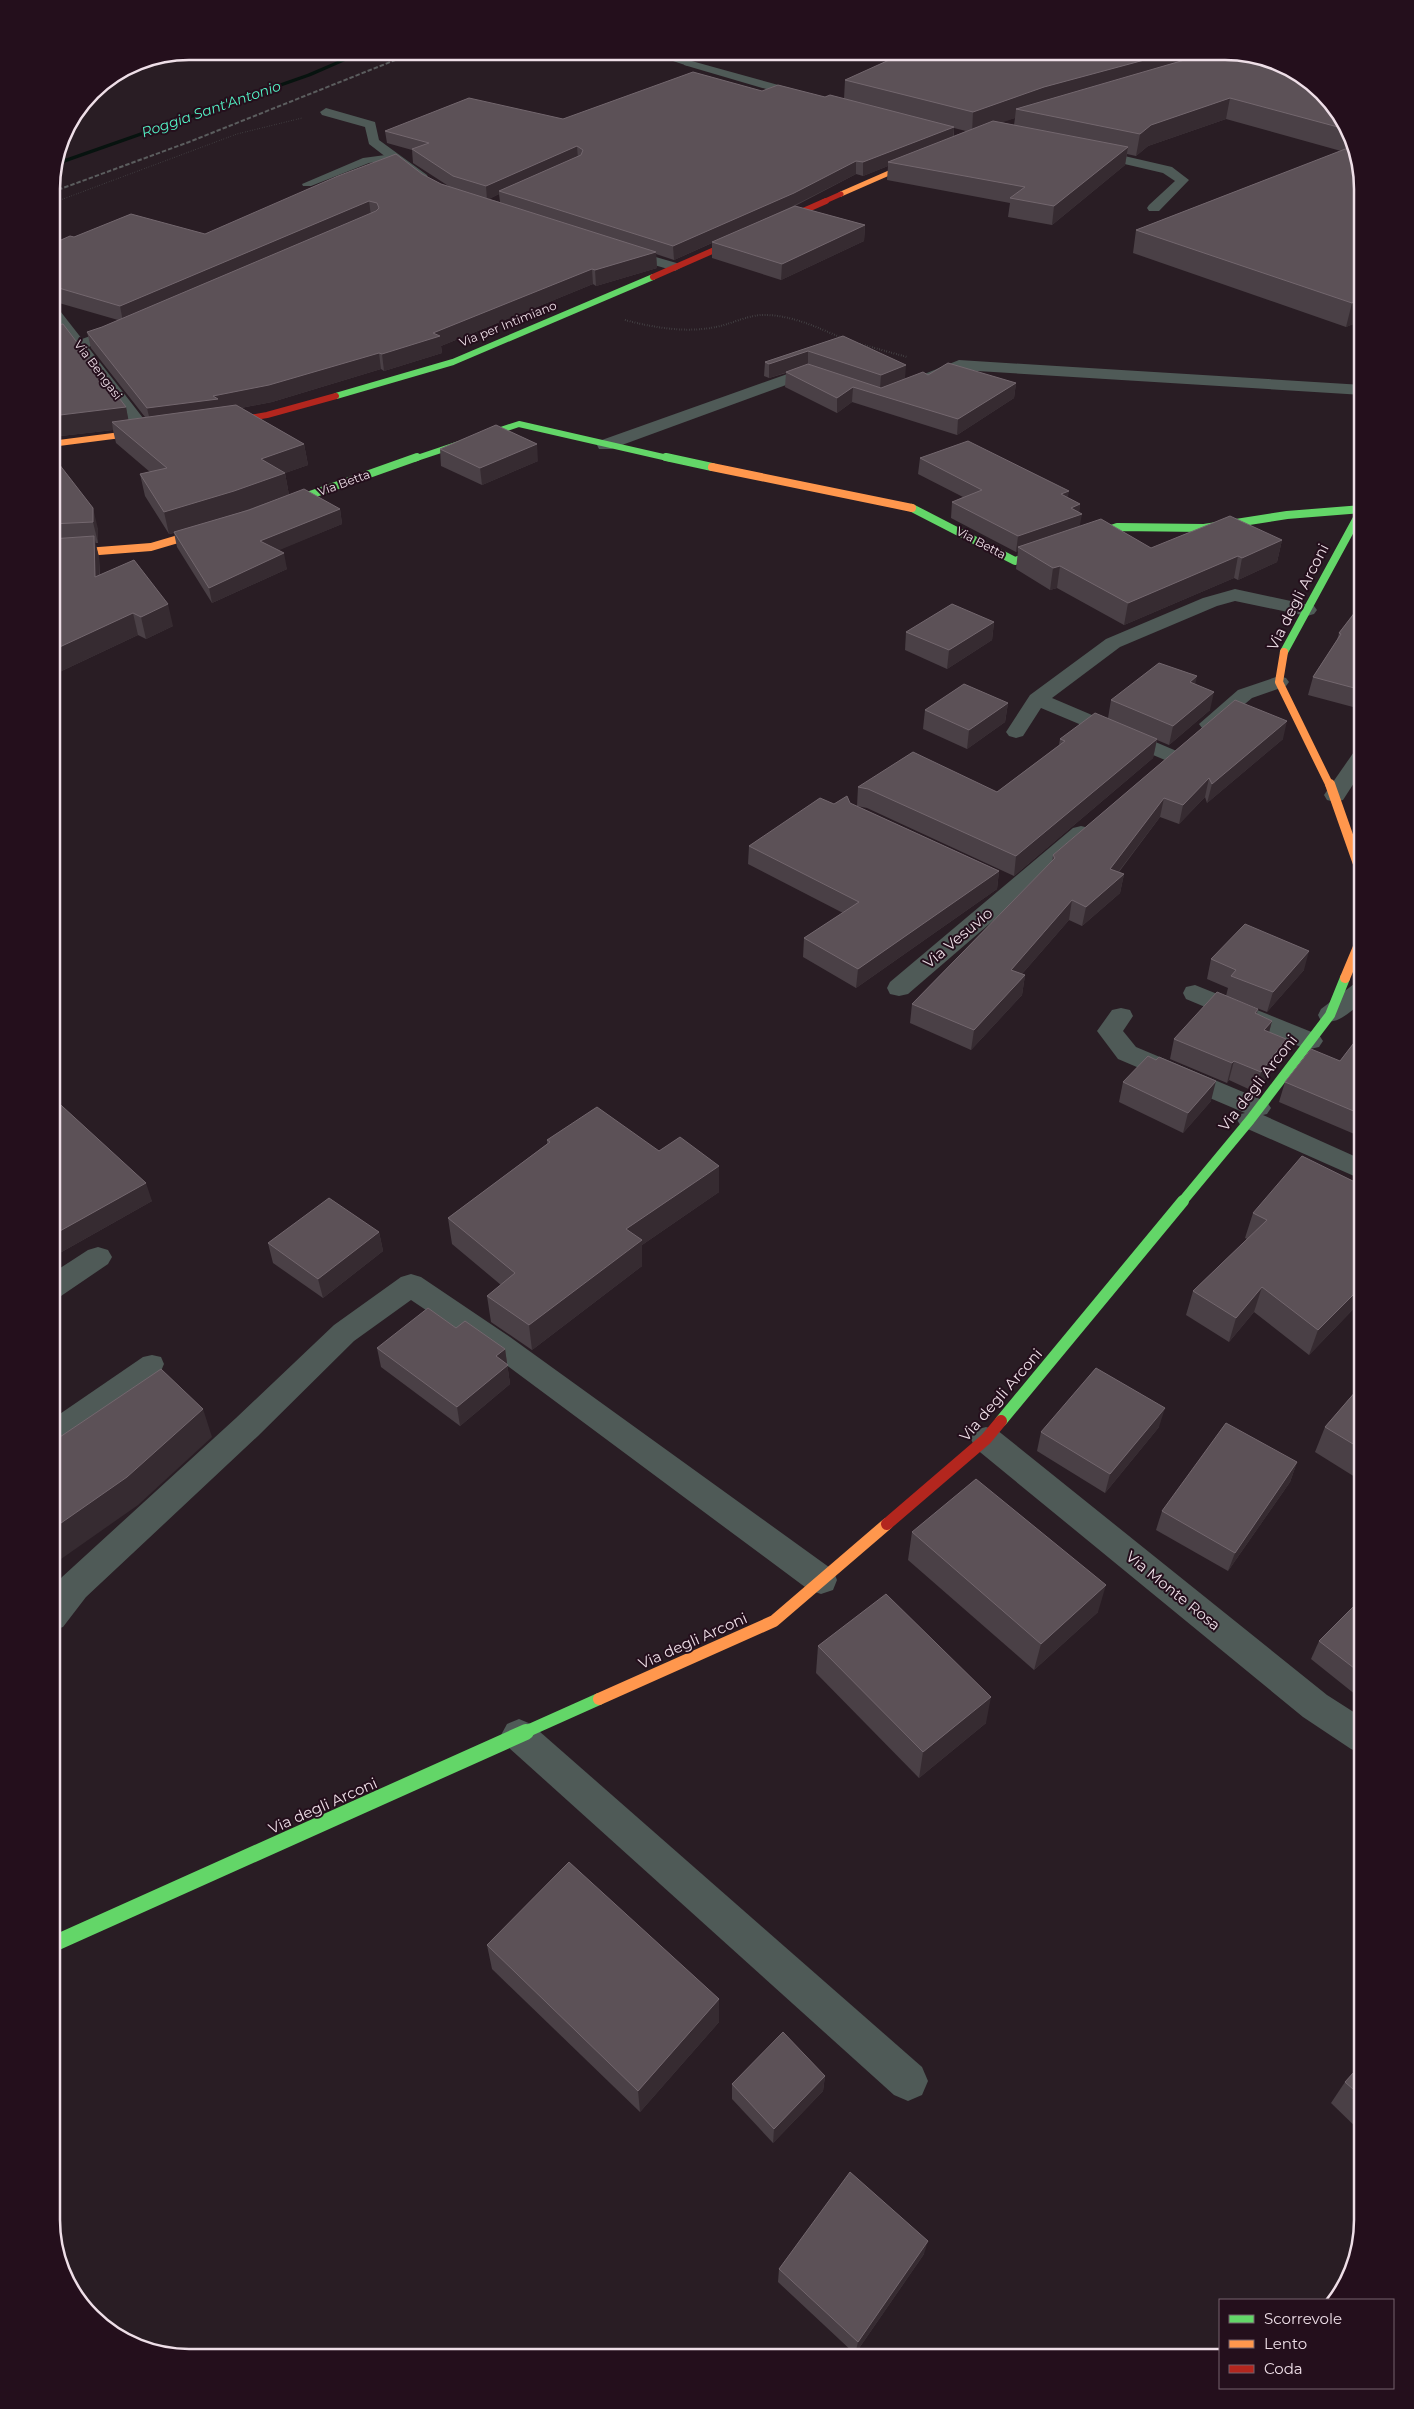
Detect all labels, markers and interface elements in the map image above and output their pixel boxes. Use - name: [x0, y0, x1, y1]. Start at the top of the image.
- water label: Roggia Sant'Antonio: [139, 77, 283, 141]
- street label: Via per Intimiano: [457, 297, 559, 350]
- street label: Via Bengasi: [71, 337, 126, 402]
- street label: Via Betta: [316, 466, 372, 499]
- street label: Via Betta: [954, 523, 1009, 562]
- street label: Via degli Arconi: [1263, 540, 1333, 653]
- street label: Via Vesuvio: [919, 903, 996, 972]
- street label: Via degli Arconi: [1214, 1031, 1301, 1135]
- street label: Via degli Arconi: [955, 1344, 1046, 1445]
- street label: Via Monte Rosa: [1122, 1547, 1224, 1635]
- street label: Via degli Arconi: [635, 1608, 750, 1673]
- street label: Via degli Arconi: [265, 1773, 380, 1838]
- legend: [1219, 2299, 1394, 2389]
- text: Scorrevole: [1264, 2309, 1342, 2328]
- text: Lento: [1264, 2334, 1307, 2353]
- text: Coda: [1264, 2359, 1303, 2378]

